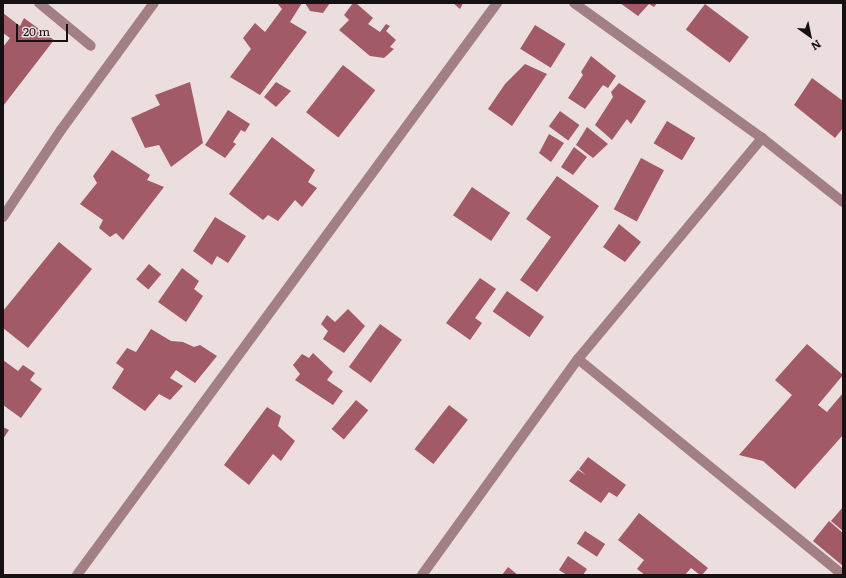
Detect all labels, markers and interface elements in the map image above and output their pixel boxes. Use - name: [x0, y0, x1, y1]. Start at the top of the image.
- scale bar: [18, 16, 70, 42]
- north arrow: [790, 16, 830, 56]
- text: 20 m: [23, 22, 50, 40]
- text: N: [808, 37, 825, 55]

